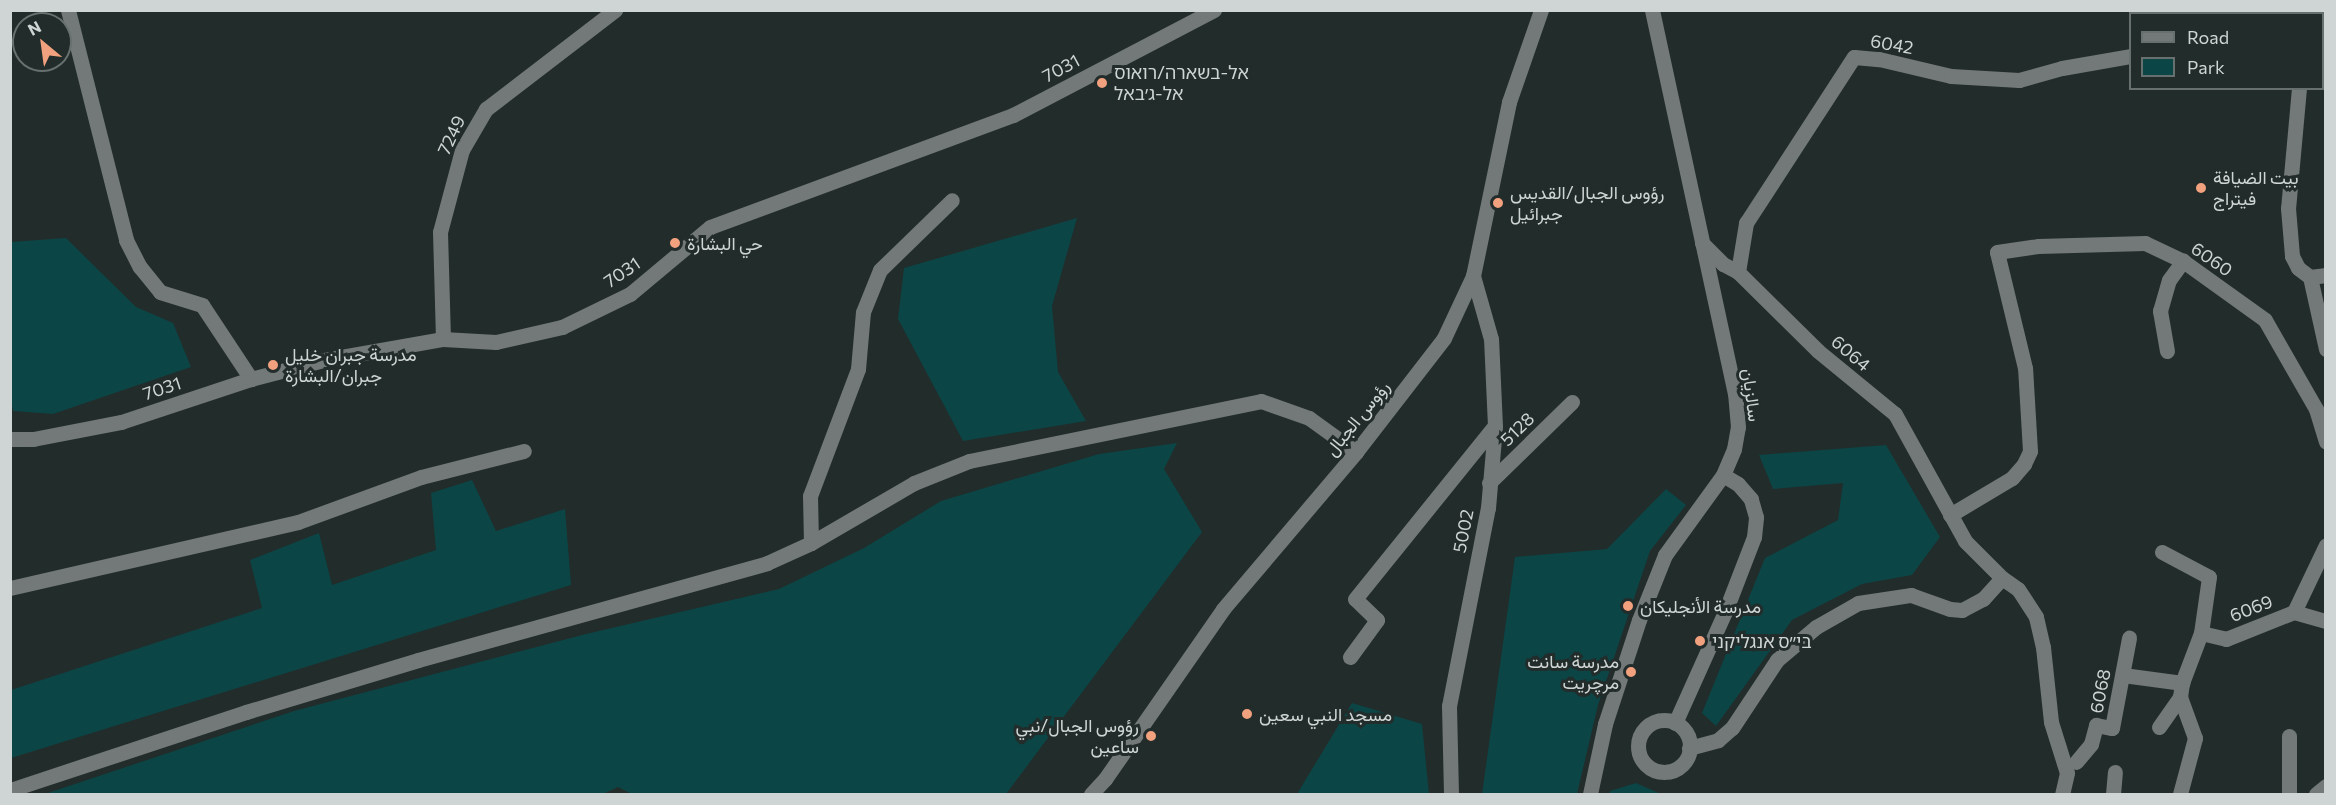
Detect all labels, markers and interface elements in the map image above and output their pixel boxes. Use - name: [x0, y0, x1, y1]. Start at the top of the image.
- north arrow: [12, 12, 72, 72]
- legend: [2129, 12, 2324, 90]
- text: N: [24, 16, 44, 39]
- text: Road: [2187, 26, 2229, 48]
- street label: 6042: [1869, 30, 1915, 58]
- street label: 7031: [1039, 49, 1083, 87]
- text: Park: [2187, 56, 2225, 78]
- place label: אל-בשארה/רואוס אל-ג׳באל: [1114, 62, 1249, 104]
- marker: אל-בשארה/רואוס אל-ג׳באל: [1095, 76, 1109, 90]
- street label: 7249: [433, 112, 469, 158]
- place label: بيت الضيافة فيتراج: [2213, 167, 2299, 210]
- marker: بيت الضيافة فيتراج: [2194, 181, 2208, 195]
- place label: رؤوس الجبال/القديس جبرائيل: [1510, 182, 1664, 224]
- marker: رؤوس الجبال/القديس جبرائيل: [1491, 196, 1505, 210]
- place label: حي البشارة: [687, 232, 763, 254]
- marker: حي البشارة: [668, 236, 682, 250]
- street label: 6060: [2187, 237, 2237, 281]
- street label: 7031: [600, 252, 644, 292]
- street label: 6064: [1827, 330, 1875, 376]
- place label: مدرسة جبران خليل جبران/البشارة: [285, 344, 417, 386]
- marker: مدرسة جبران خليل جبران/البشارة: [266, 358, 280, 372]
- street label: سالزيان: [1738, 367, 1766, 423]
- street label: 7031: [140, 372, 184, 404]
- street label: رؤوس الجبال: [1320, 376, 1394, 460]
- street label: 5128: [1496, 408, 1538, 450]
- street label: 5002: [1448, 507, 1478, 555]
- street label: 6069: [2226, 590, 2276, 626]
- place label: مدرسة الأنجليكان: [1640, 595, 1761, 617]
- marker: مدرسة الأنجليكان: [1621, 599, 1635, 613]
- place label: בי״ס אנגליקני: [1712, 630, 1812, 652]
- marker: בי״ס אנגליקני: [1693, 634, 1707, 648]
- place label: مدرسة سانت مرچريت: [1527, 651, 1619, 694]
- marker: مدرسة سانت مرچريت: [1624, 665, 1638, 679]
- street label: 6068: [2085, 667, 2115, 715]
- place label: مسجد النبي سعين: [1259, 703, 1392, 725]
- marker: مسجد النبي سعين: [1240, 707, 1254, 721]
- place label: رؤوس الجبال/نبي ساعين: [1016, 715, 1139, 758]
- marker: رؤوس الجبال/نبي ساعين: [1144, 729, 1158, 743]

